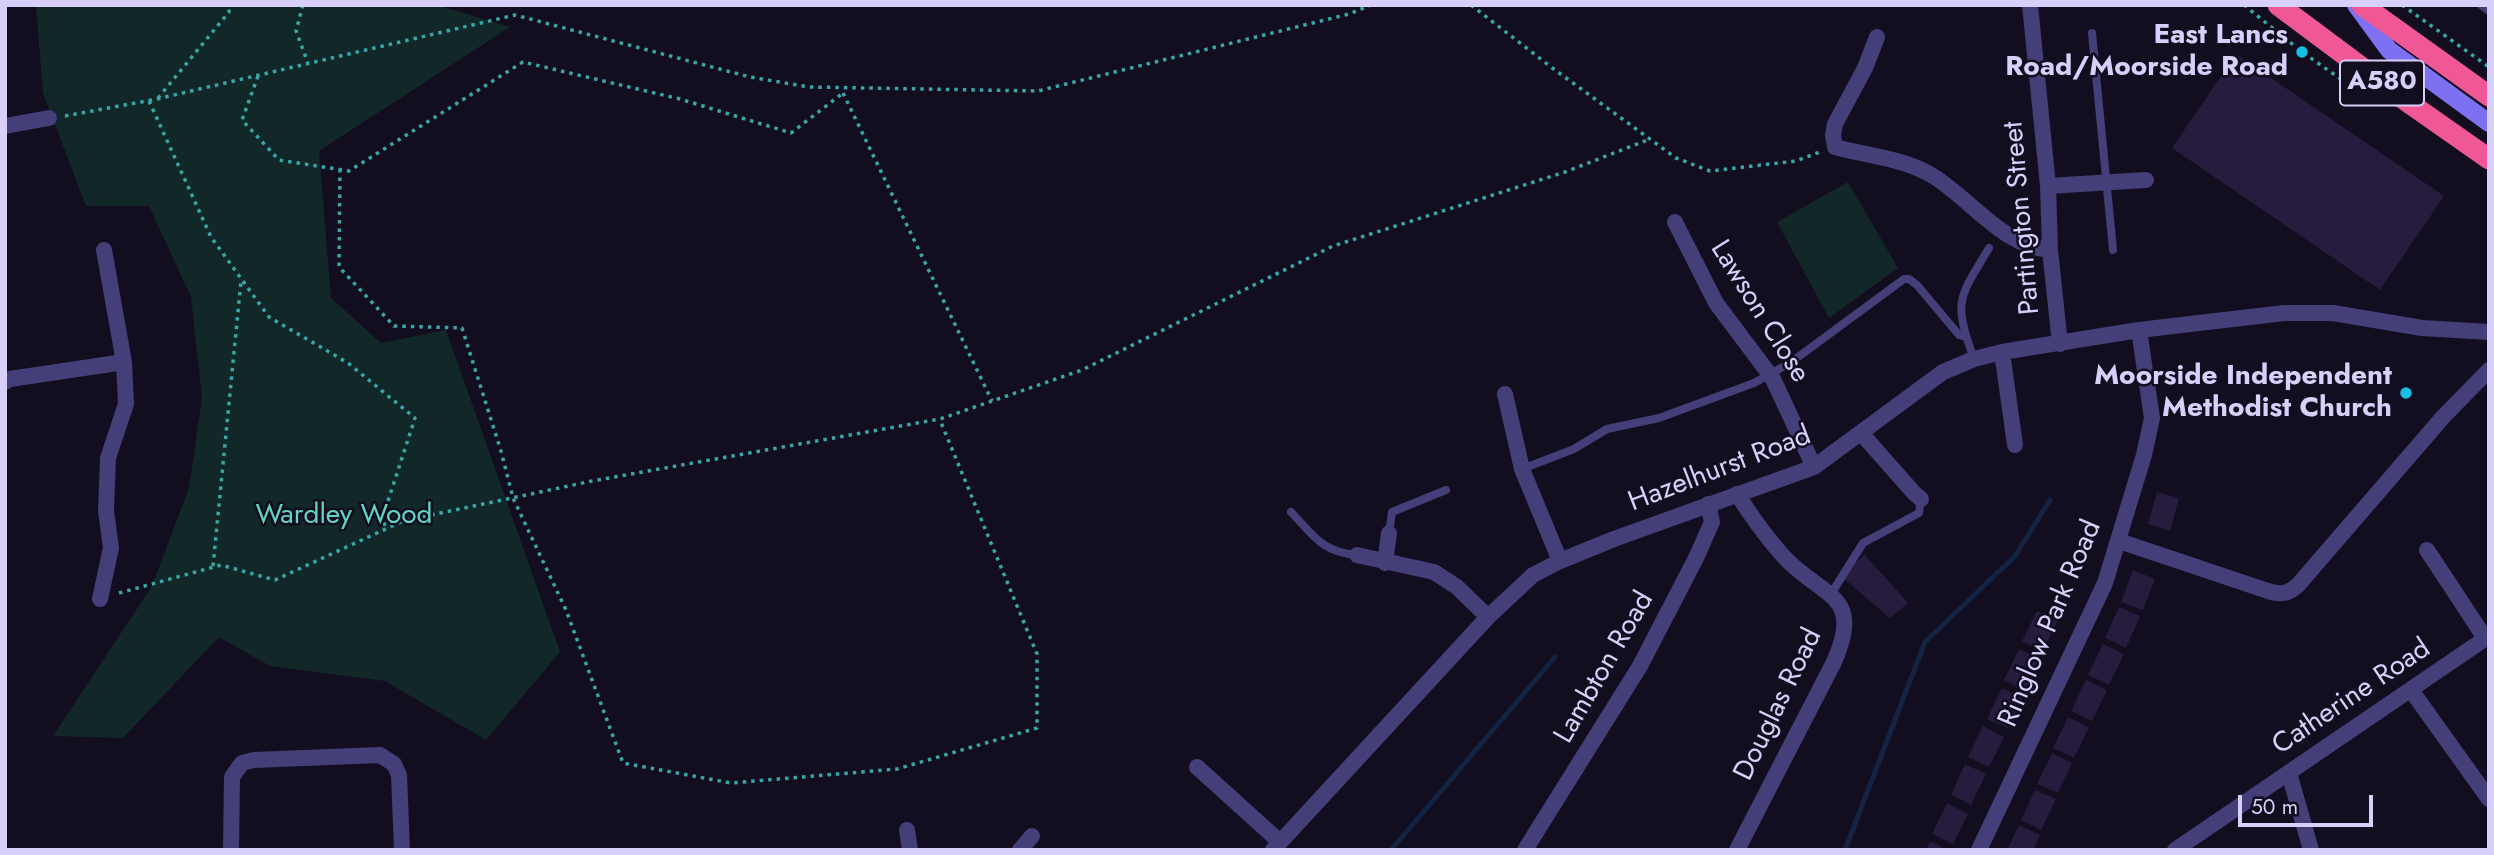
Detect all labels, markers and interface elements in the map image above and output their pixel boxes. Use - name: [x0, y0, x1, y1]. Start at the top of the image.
- place label: East Lancs Road/Moorside Road: [2005, 19, 2288, 85]
- marker: East Lancs Road/Moorside Road: [2294, 44, 2310, 60]
- road number: A580: [2340, 60, 2424, 106]
- street label: Partington Street: [1998, 120, 2048, 316]
- street label: Lawson Close: [1702, 235, 1816, 389]
- place label: Moorside Independent Methodist Church: [2094, 360, 2392, 426]
- marker: Moorside Independent Methodist Church: [2398, 385, 2414, 401]
- street label: Hazelhurst Road: [1624, 420, 1816, 520]
- park label: Wardley Wood: [255, 499, 433, 533]
- street label: Ringlow Park Road: [1992, 516, 2110, 732]
- street label: Lambton Road: [1548, 586, 1662, 750]
- street label: Douglas Road: [1728, 623, 1830, 787]
- street label: Catherine Road: [2267, 633, 2437, 763]
- scale bar: [2242, 782, 2377, 826]
- text: 50 m: [2251, 792, 2298, 822]

